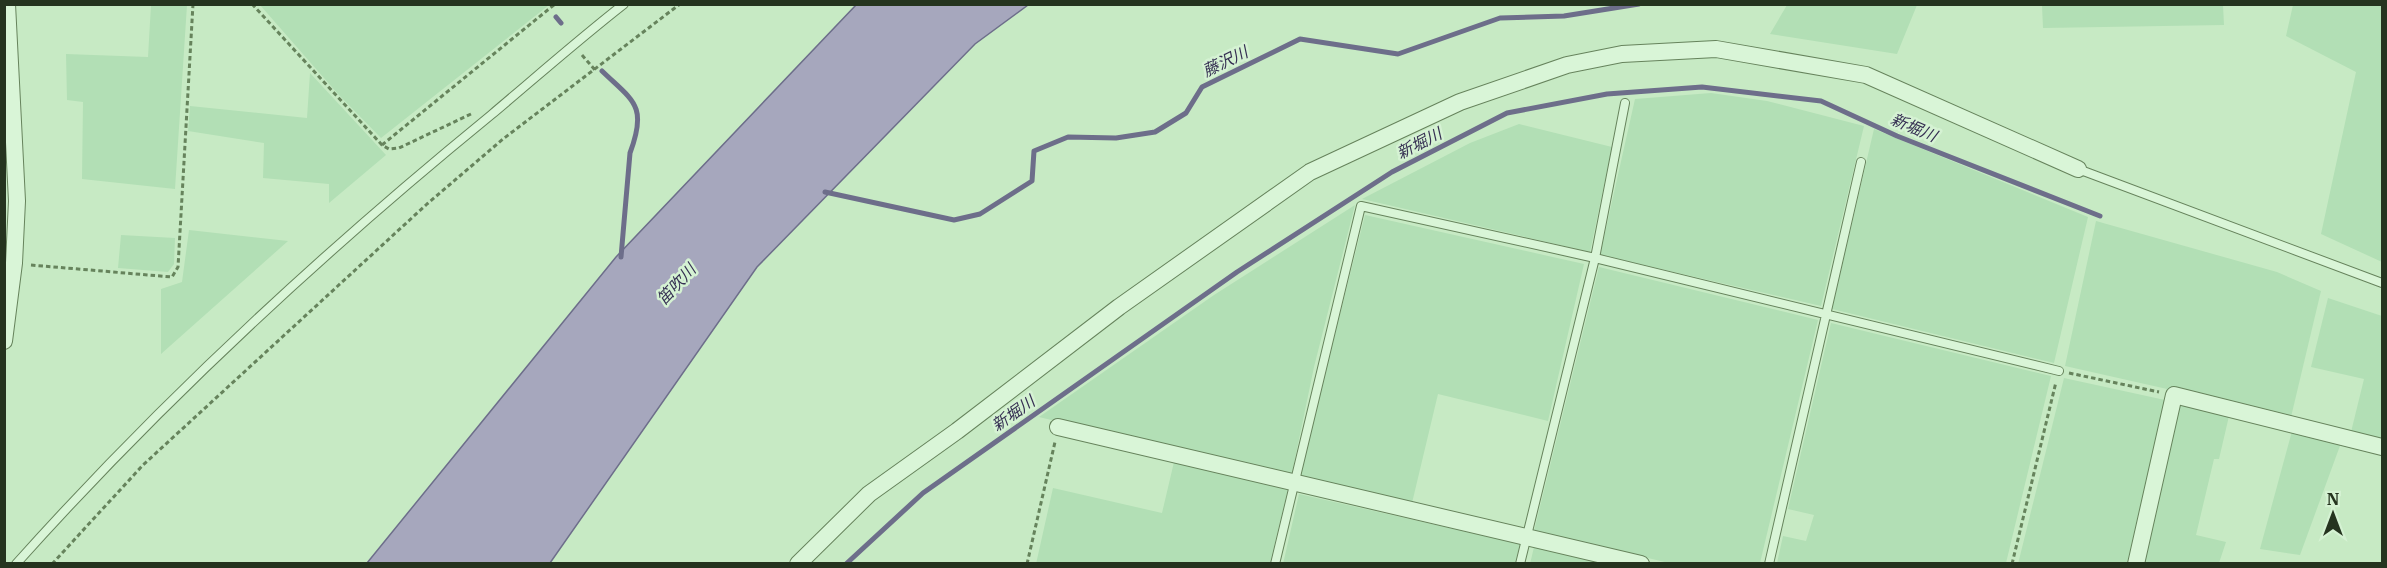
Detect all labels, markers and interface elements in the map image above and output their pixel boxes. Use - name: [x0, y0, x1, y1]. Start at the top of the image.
- water label: 藤沢川: [1199, 41, 1253, 81]
- water label: 新堀川: [1888, 108, 1942, 146]
- water label: 新堀川: [1393, 122, 1447, 163]
- water label: 笛吹川: [652, 258, 701, 308]
- water label: 新堀川: [988, 390, 1040, 435]
- north arrow: [2303, 484, 2363, 544]
- text: N: [2327, 489, 2339, 509]

